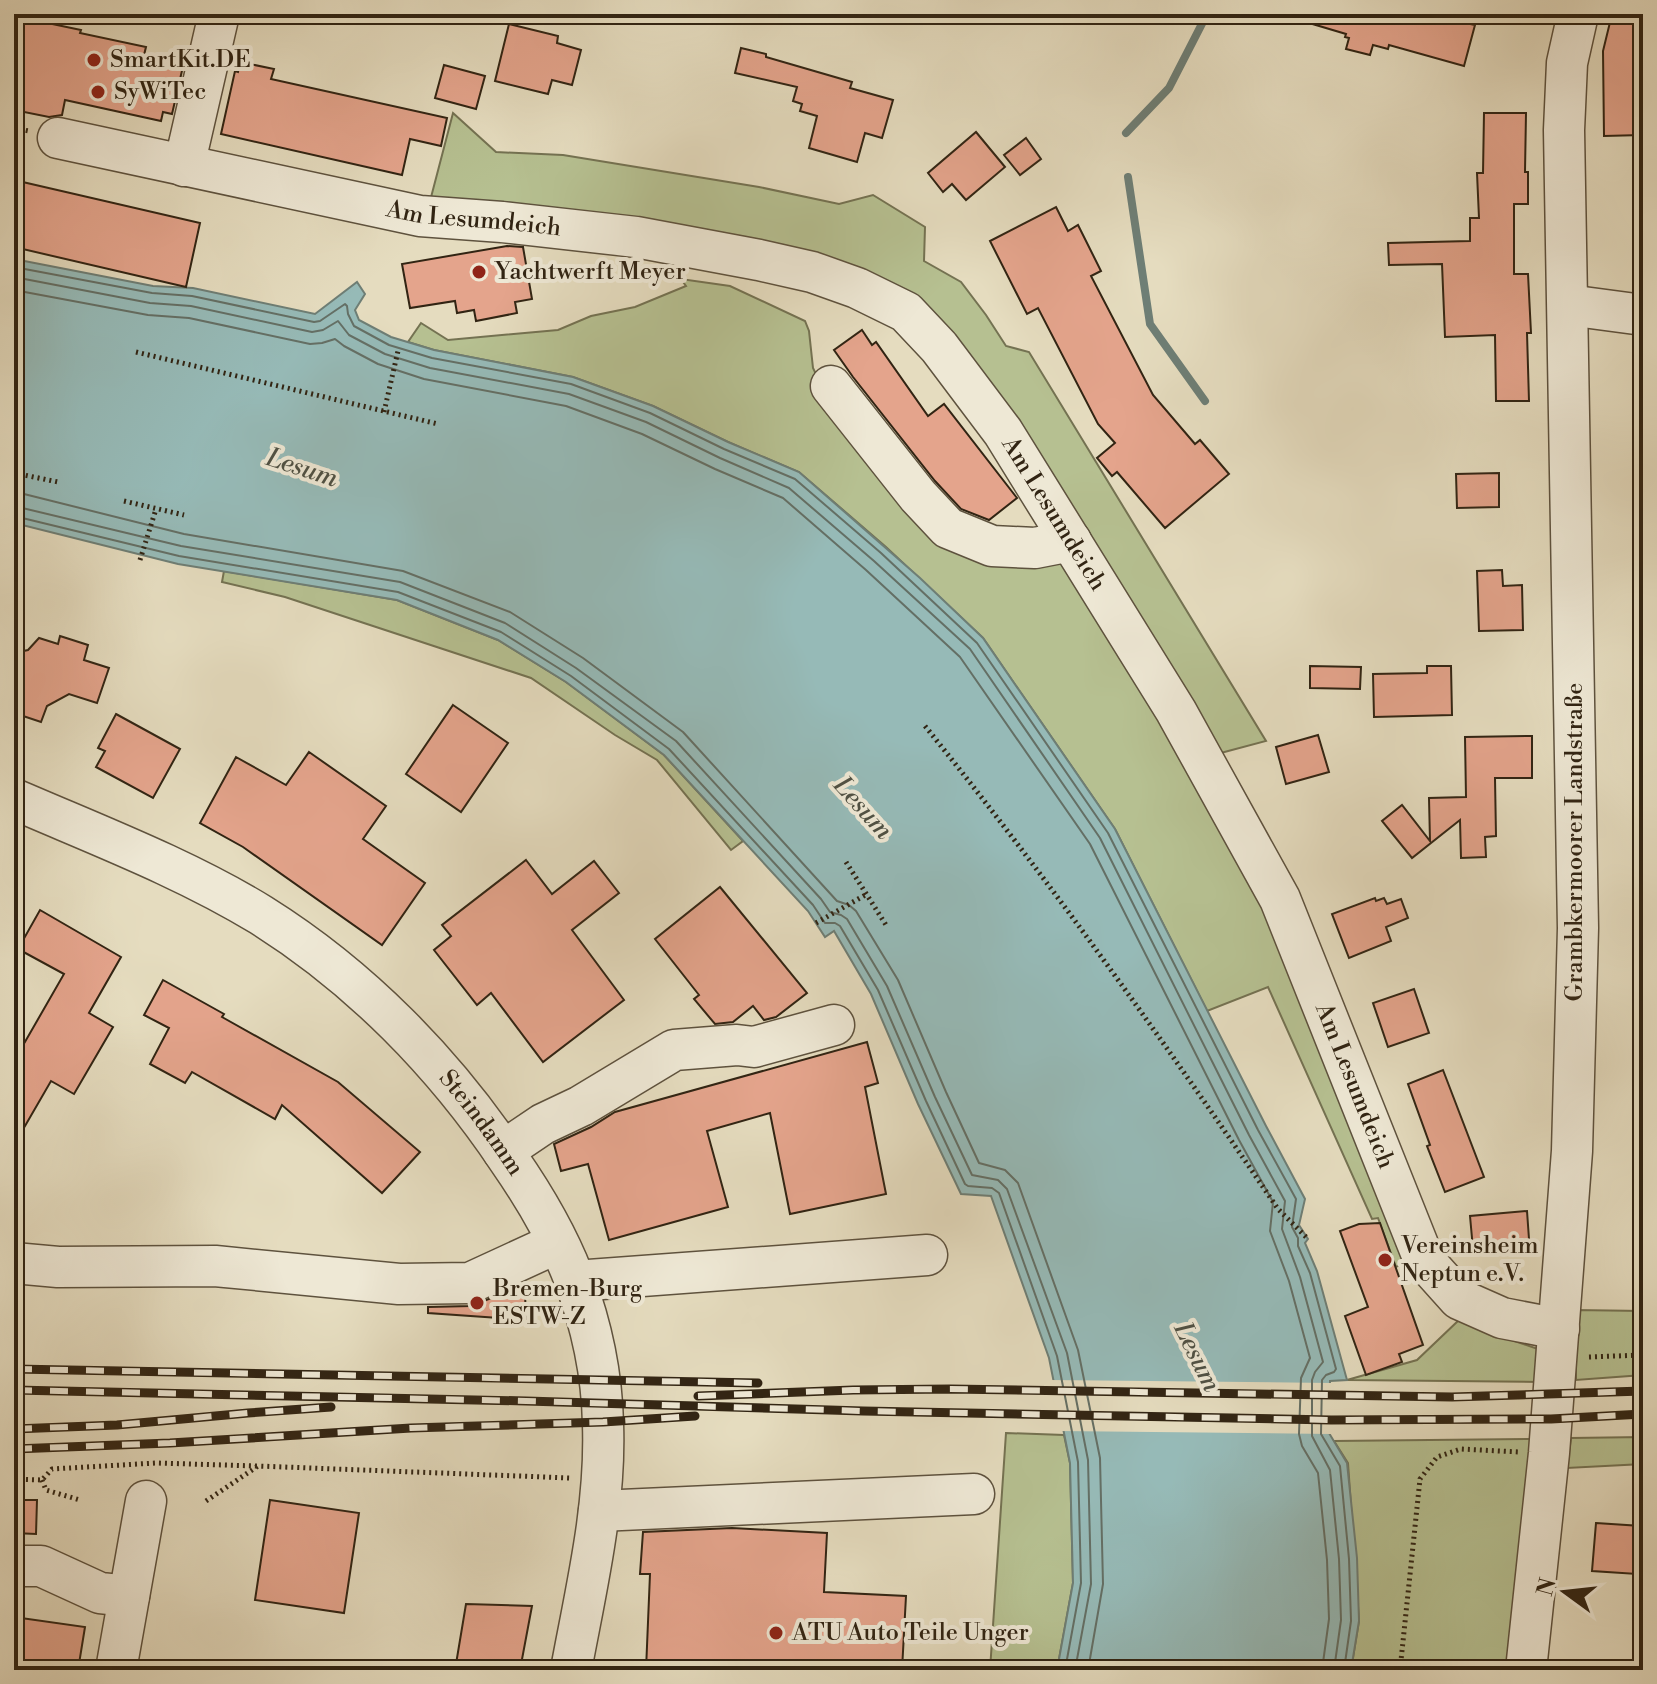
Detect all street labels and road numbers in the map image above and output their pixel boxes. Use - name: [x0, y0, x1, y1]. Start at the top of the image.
- street label: Am Lesumdeich: [383, 194, 563, 244]
- street label: Am Lesumdeich: [994, 430, 1113, 596]
- street label: Grambkermoorer Landstraße: [1560, 683, 1590, 1001]
- street label: Am Lesumdeich: [1308, 998, 1401, 1173]
- street label: Steindamm: [432, 1064, 530, 1182]

